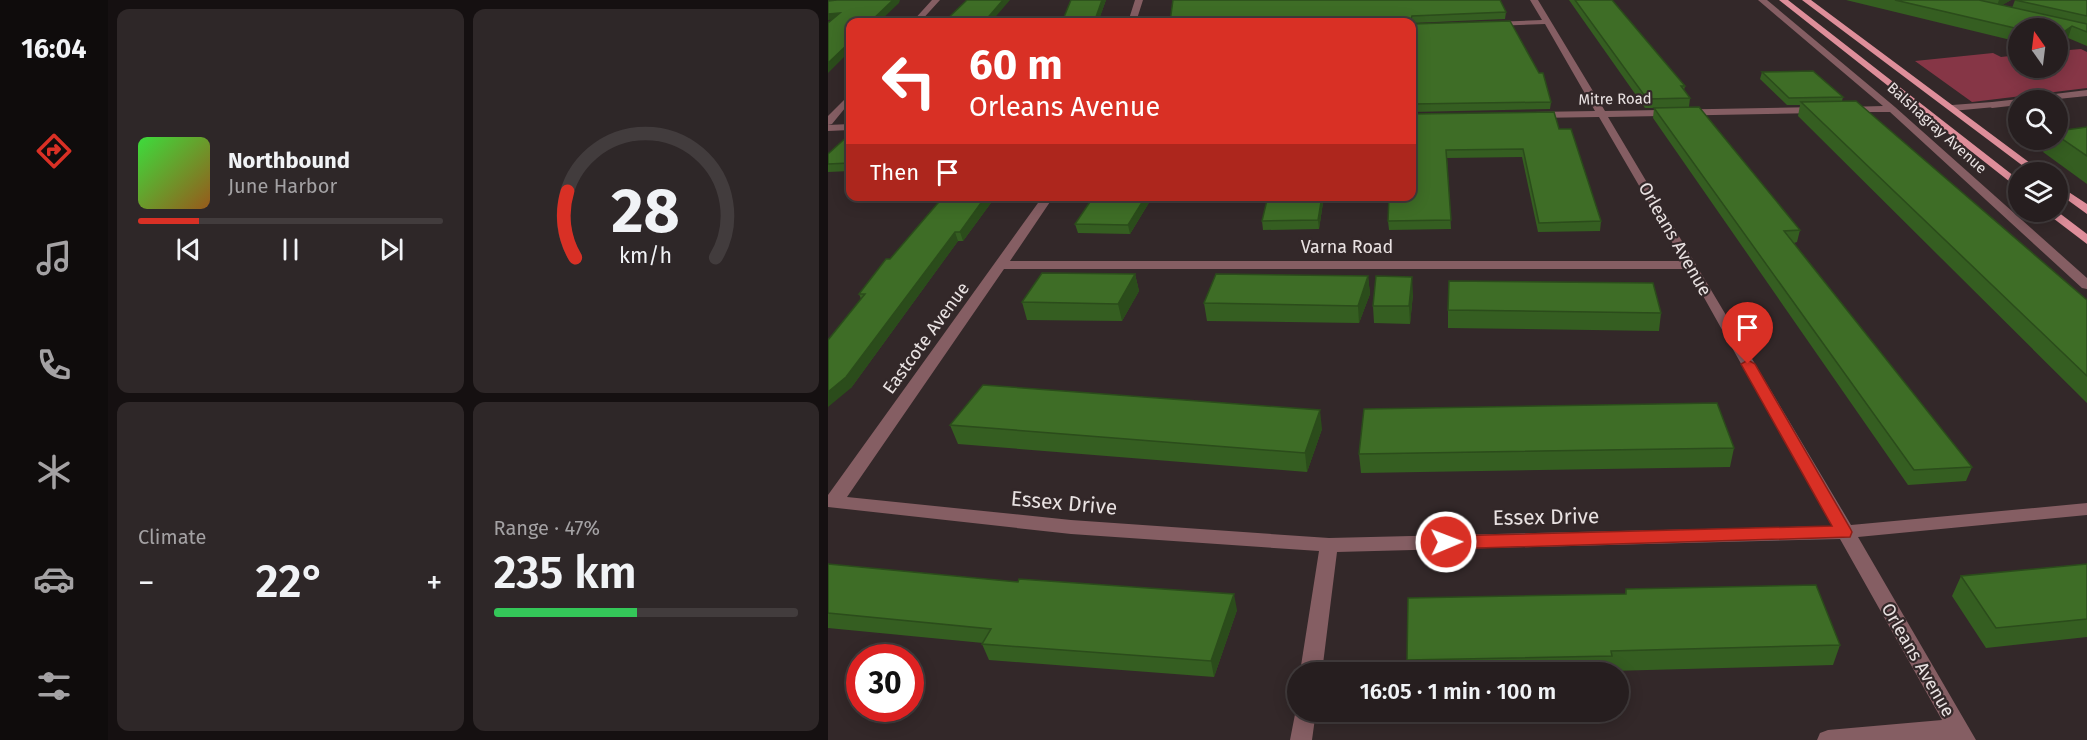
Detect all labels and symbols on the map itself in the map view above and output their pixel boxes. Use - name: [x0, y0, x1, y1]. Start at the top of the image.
- north arrow: [2008, 18, 2068, 78]
- street label: Balshagray Avenue: [1884, 79, 1990, 177]
- street label: Mitre Road: [1578, 89, 1652, 109]
- street label: Orleans Avenue: [1634, 178, 1716, 300]
- street label: Varna Road: [1301, 236, 1393, 258]
- street label: Eastcote Avenue: [878, 278, 974, 398]
- pin: [1722, 302, 1773, 364]
- street label: Essex Drive: [1010, 485, 1118, 521]
- street label: Essex Drive: [1492, 503, 1600, 531]
- position arrow: [1414, 510, 1478, 574]
- street label: Orleans Avenue: [1877, 599, 1959, 721]
- speed limit sign: 30: [846, 644, 924, 722]

